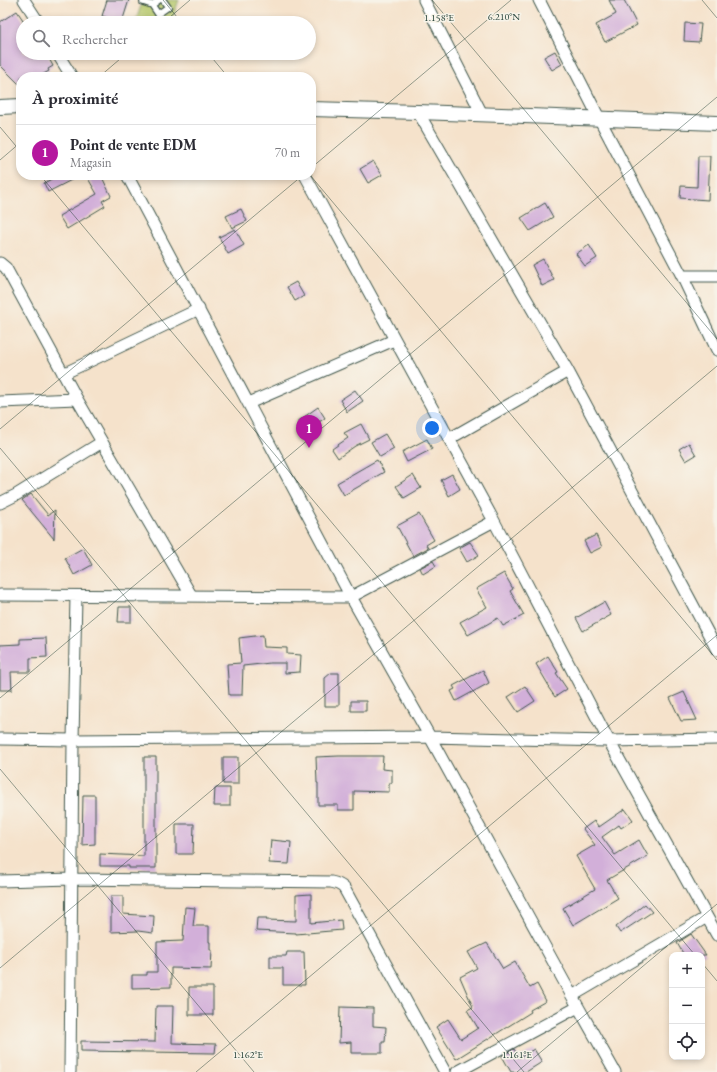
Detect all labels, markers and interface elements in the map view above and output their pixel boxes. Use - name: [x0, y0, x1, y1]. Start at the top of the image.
- text: 6.210°N: [488, 10, 520, 23]
- text: 1.158°E: [424, 11, 454, 24]
- search box: [16, 16, 316, 60]
- icon: search: [30, 27, 52, 49]
- text: Rechercher: [62, 29, 128, 48]
- text: À proximité: [32, 87, 118, 109]
- text: Point de vente EDM: [70, 135, 197, 154]
- text: 1: [42, 144, 48, 161]
- text: 70 m: [275, 144, 300, 161]
- text: Magasin: [70, 154, 112, 171]
- pin: 1: [296, 415, 322, 448]
- your location: [422, 418, 442, 438]
- map controls: [669, 952, 705, 1060]
- button: +: [669, 952, 705, 988]
- button: −: [669, 988, 705, 1024]
- button: locate: [669, 1024, 705, 1060]
- text: 1.162°E: [233, 1048, 263, 1061]
- text: 1.161°E: [502, 1048, 532, 1061]

